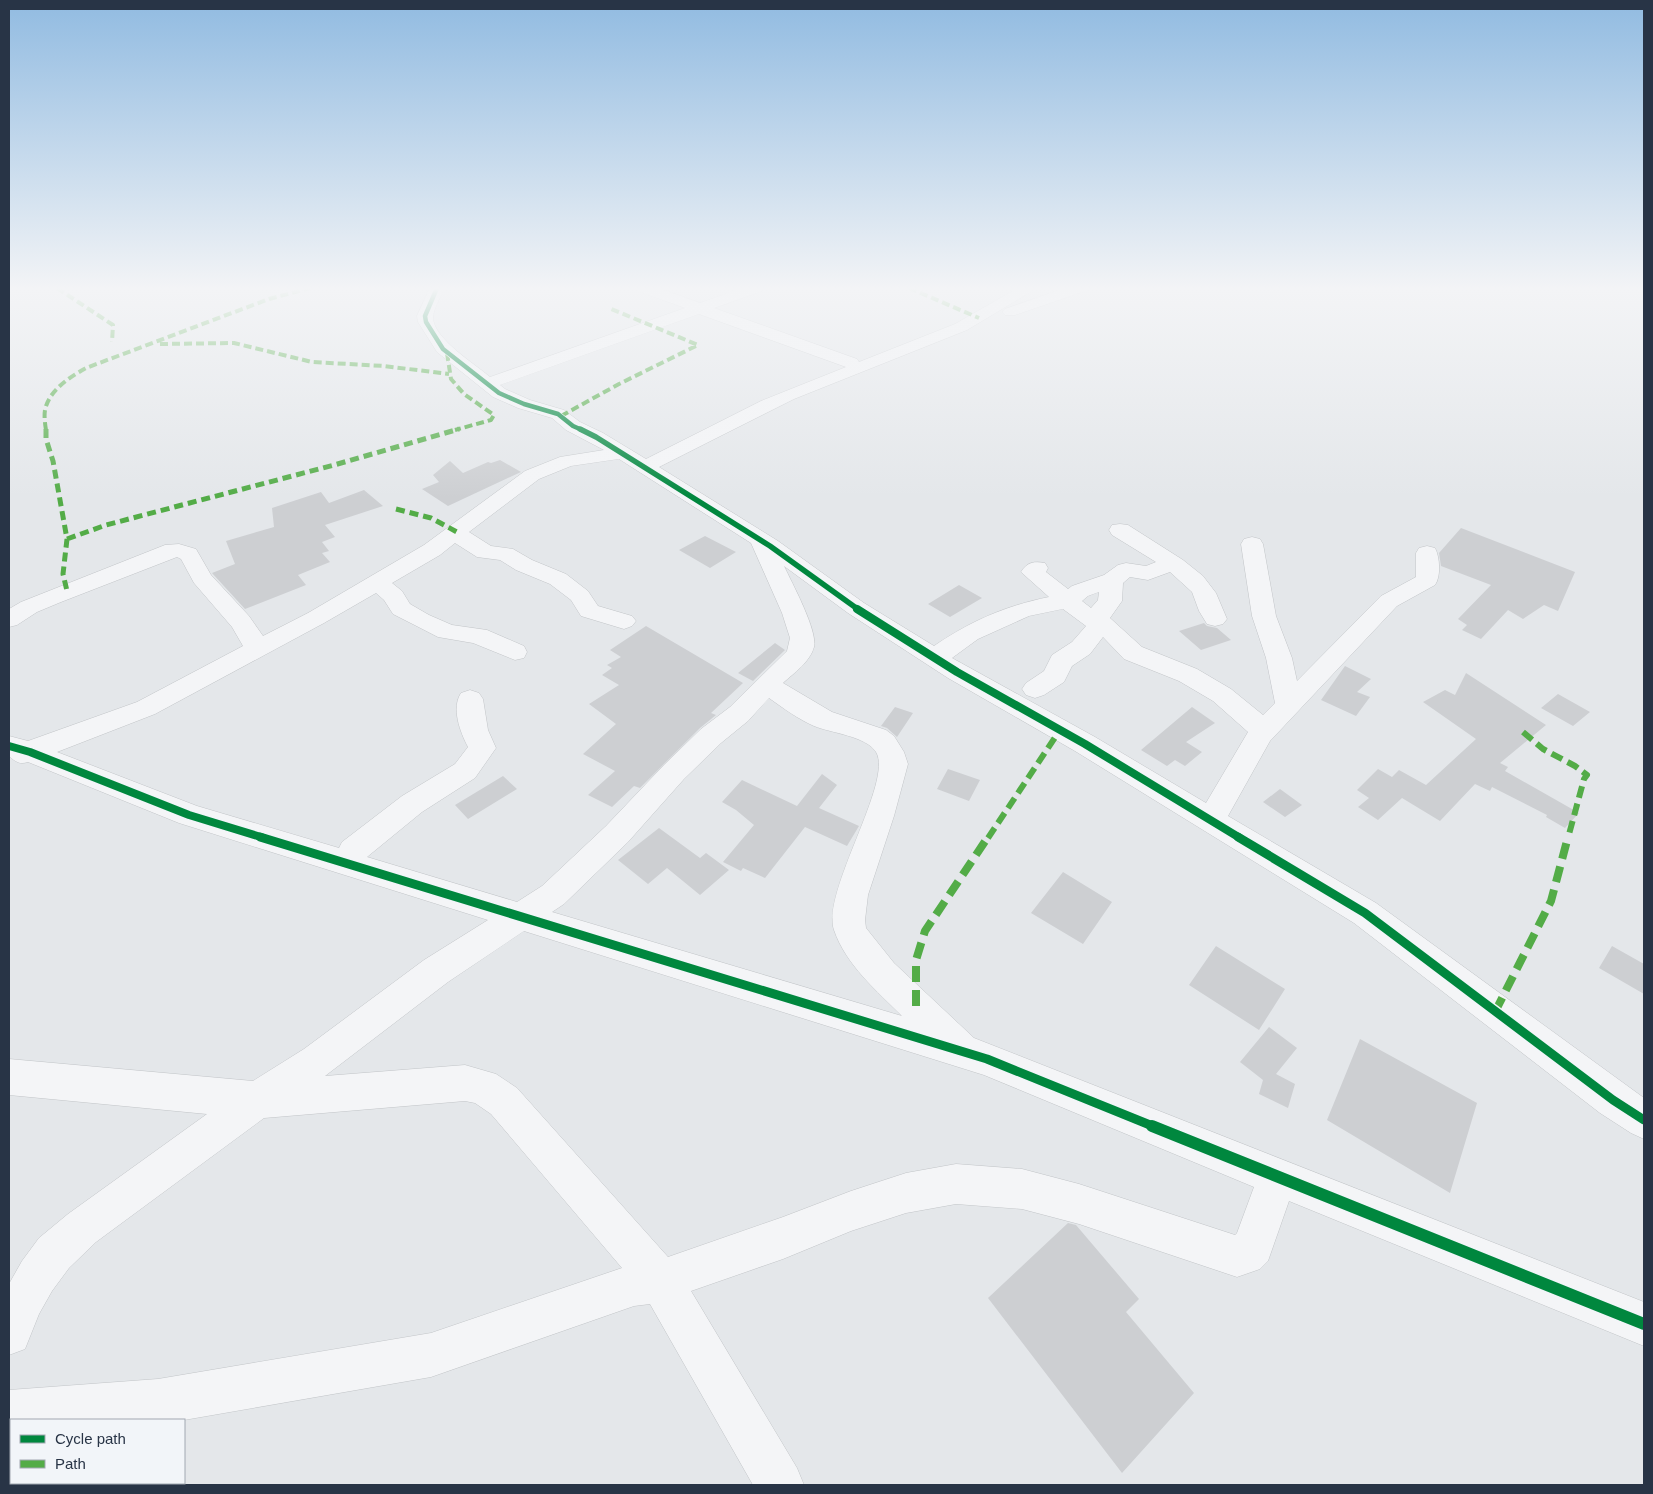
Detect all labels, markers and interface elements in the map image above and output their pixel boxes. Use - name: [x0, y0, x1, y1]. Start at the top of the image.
- legend: [10, 1419, 185, 1484]
- text: Cycle path: [55, 1430, 126, 1447]
- text: Path: [55, 1455, 86, 1472]

